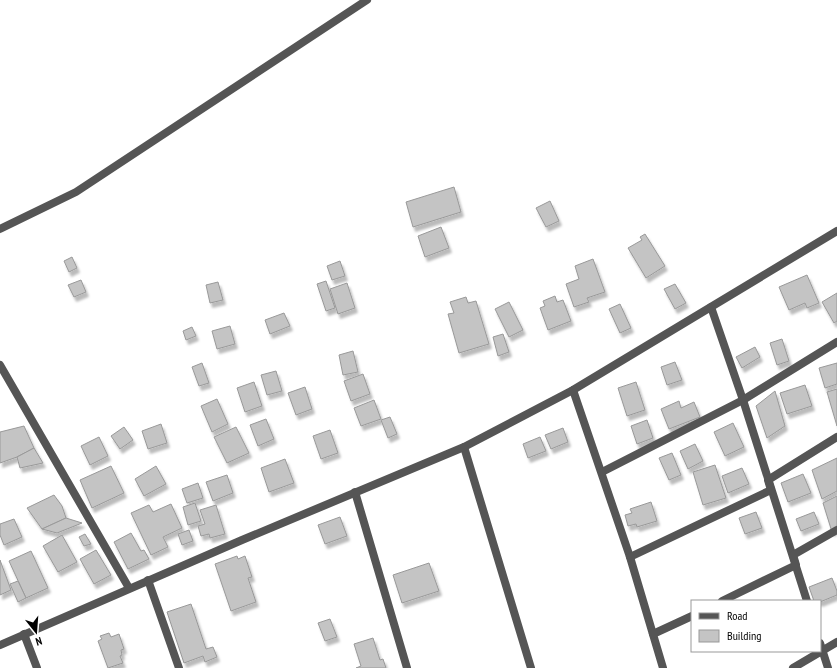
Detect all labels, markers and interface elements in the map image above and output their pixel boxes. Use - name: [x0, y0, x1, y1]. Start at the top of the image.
- legend: [691, 600, 821, 652]
- text: Road: [727, 608, 747, 623]
- north arrow: [16, 612, 56, 652]
- text: Building: [727, 628, 762, 643]
- text: N: [34, 634, 44, 649]

